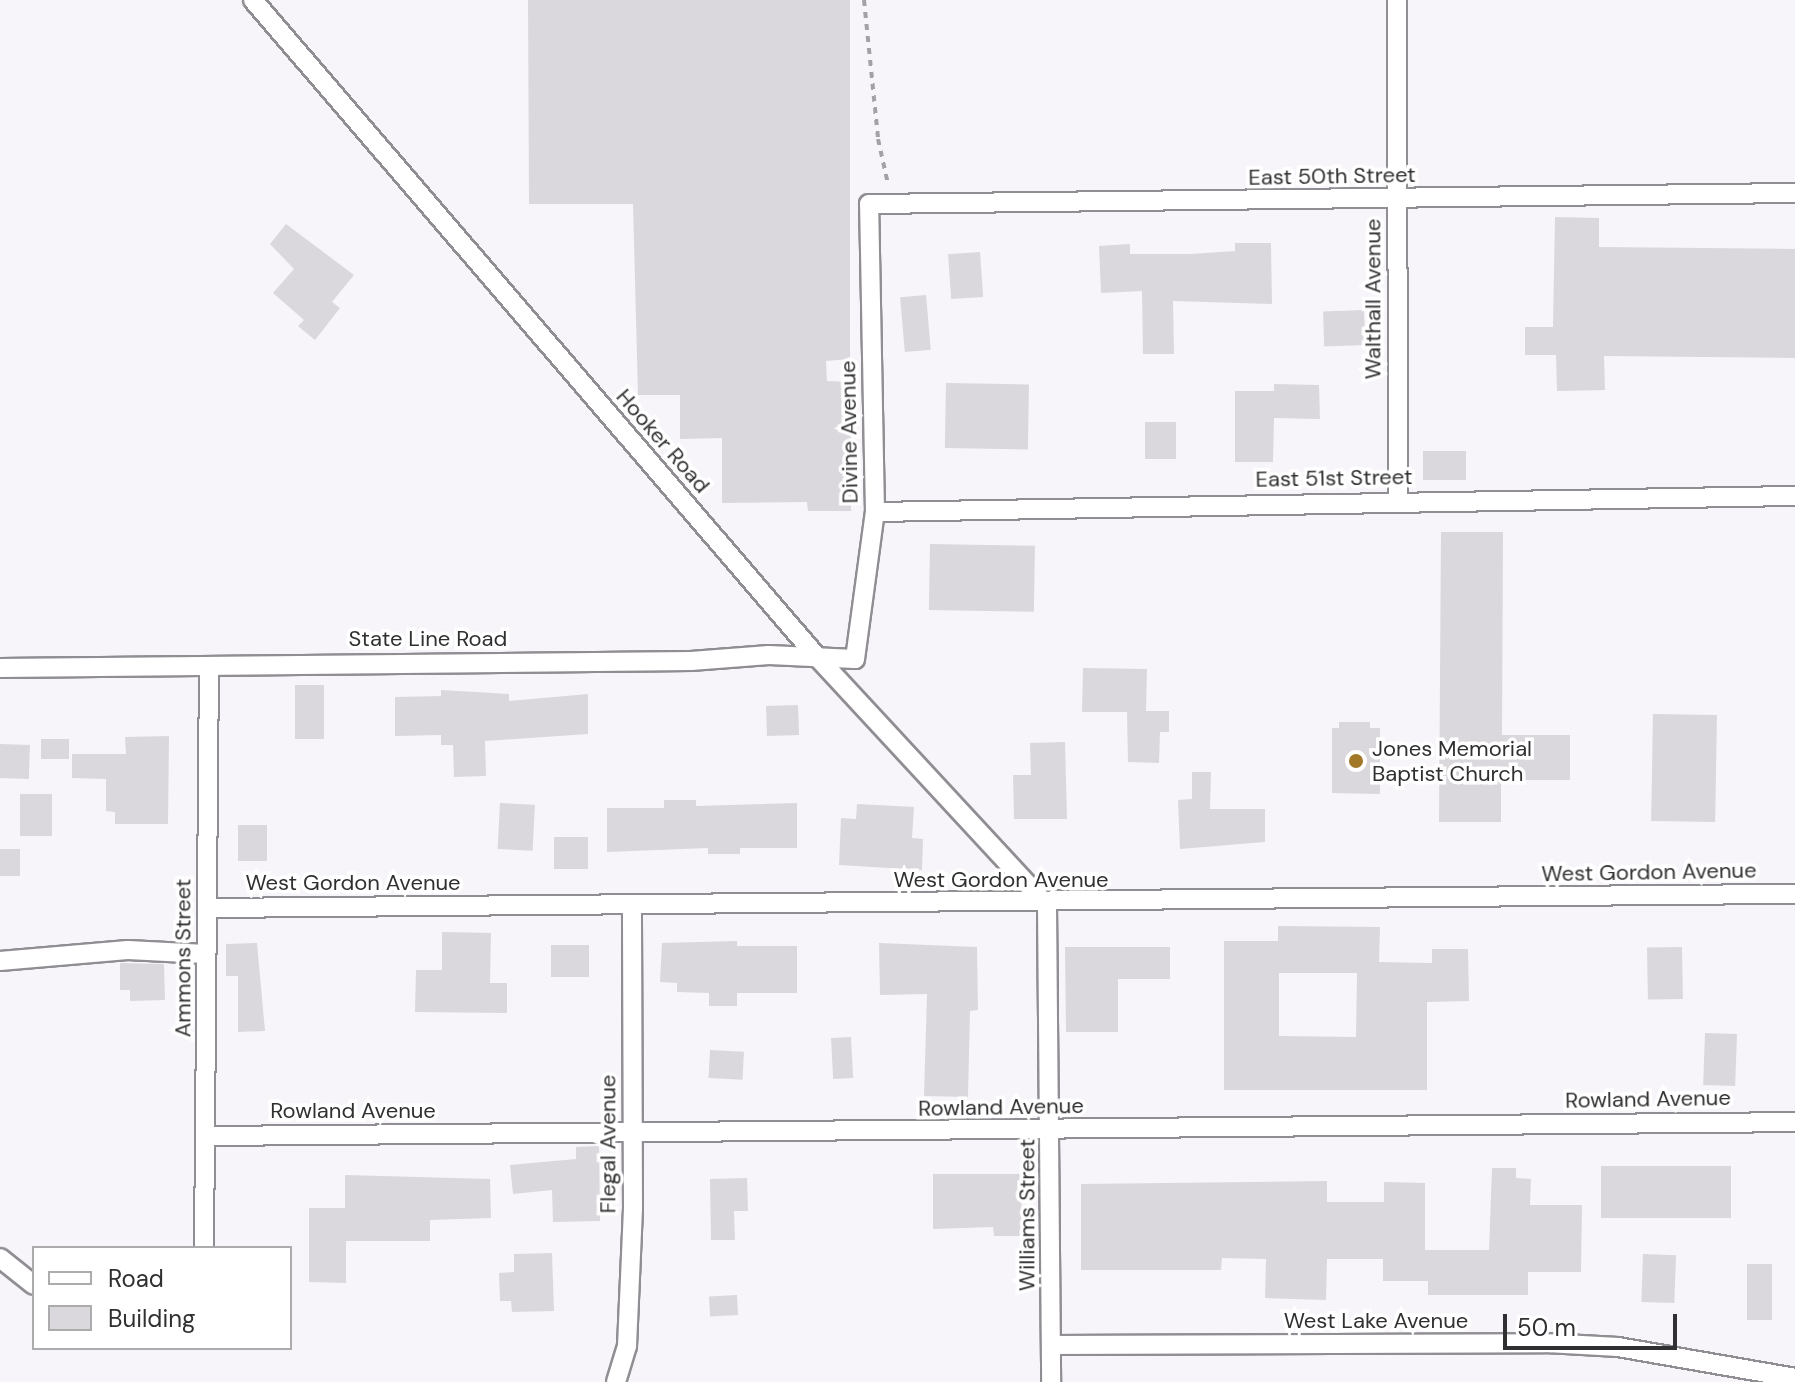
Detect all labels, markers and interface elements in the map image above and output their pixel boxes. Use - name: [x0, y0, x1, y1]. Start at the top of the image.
- street label: East 50th Street: [1248, 161, 1416, 191]
- street label: Walthall Avenue: [1360, 219, 1386, 379]
- street label: Divine Avenue: [835, 360, 863, 504]
- street label: Hooker Road: [611, 384, 715, 498]
- street label: East 51st Street: [1255, 463, 1413, 493]
- street label: State Line Road: [349, 626, 507, 652]
- place label: Jones Memorial Baptist Church: [1372, 735, 1532, 786]
- marker: Jones Memorial Baptist Church: [1347, 752, 1365, 770]
- street label: West Gordon Avenue: [1541, 857, 1757, 887]
- street label: West Gordon Avenue: [893, 867, 1109, 893]
- street label: West Gordon Avenue: [245, 870, 461, 896]
- street label: Ammons Street: [170, 879, 196, 1037]
- street label: Flegal Avenue: [595, 1075, 621, 1213]
- street label: Rowland Avenue: [1565, 1084, 1731, 1114]
- street label: Rowland Avenue: [918, 1092, 1084, 1122]
- street label: Rowland Avenue: [270, 1098, 436, 1124]
- street label: Williams Street: [1014, 1139, 1040, 1291]
- legend: [32, 1246, 292, 1350]
- text: Road: [108, 1263, 164, 1294]
- scale bar: [1507, 1298, 1681, 1348]
- text: Building: [108, 1303, 195, 1334]
- street label: West Lake Avenue: [1284, 1308, 1468, 1334]
- text: 50 m: [1517, 1312, 1576, 1343]

